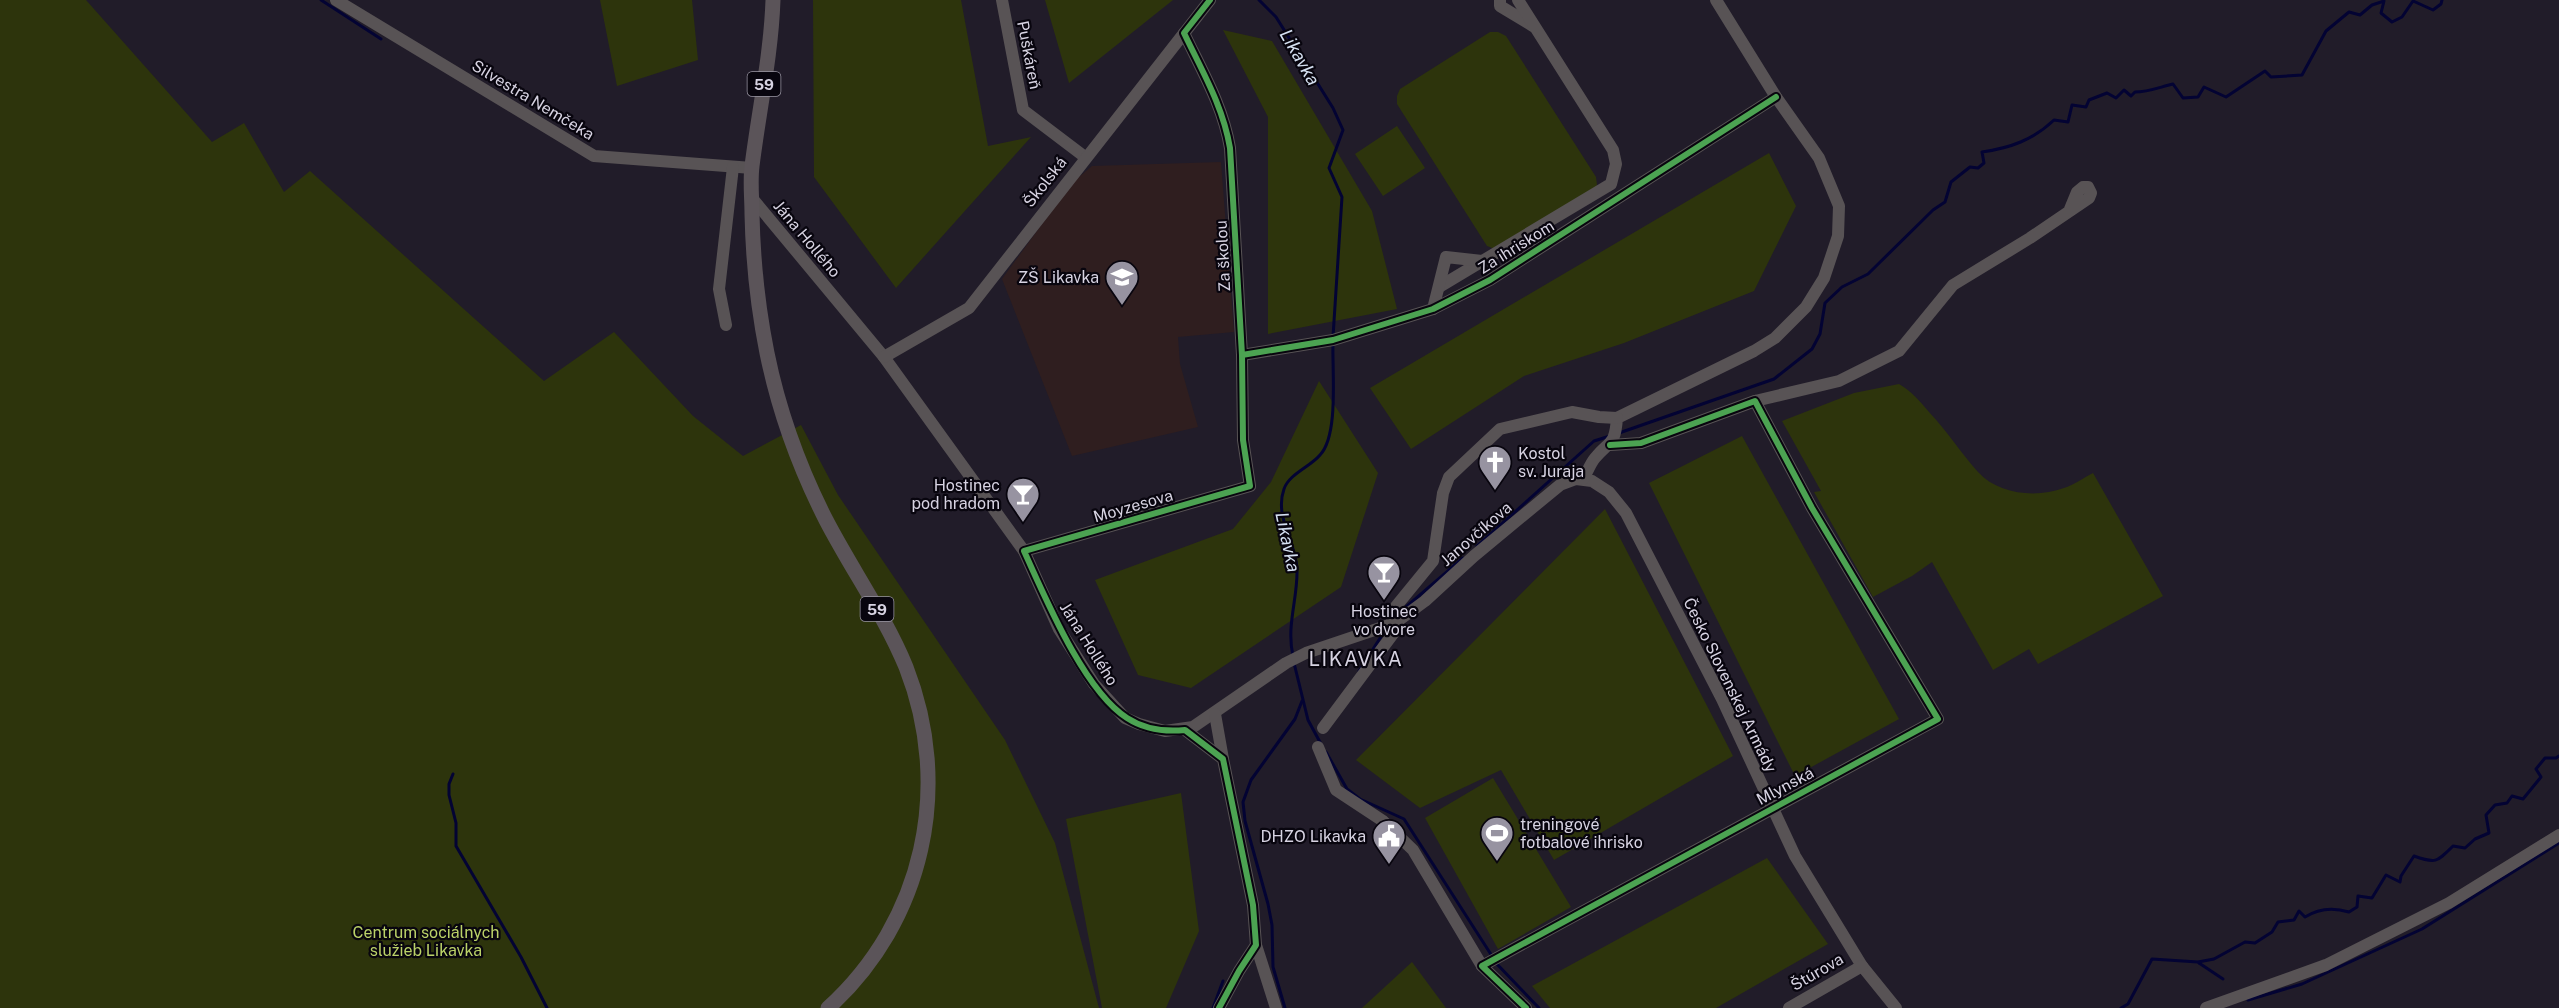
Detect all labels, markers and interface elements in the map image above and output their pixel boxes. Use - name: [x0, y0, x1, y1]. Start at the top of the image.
- street label: Puškáreň: [1013, 19, 1045, 91]
- water label: Likavka: [1276, 25, 1324, 89]
- street label: Silvestra Nemčeka: [468, 56, 598, 144]
- road number: 59: [748, 72, 780, 96]
- street label: Školská: [1019, 152, 1071, 211]
- street label: Jána Hollého: [769, 197, 845, 281]
- street label: Za ihriskom: [1474, 216, 1558, 278]
- street label: Za školou: [1212, 220, 1234, 292]
- school or university icon: ZŠ Likavka: [1104, 259, 1140, 306]
- place label: ZŠ Likavka: [1018, 267, 1099, 287]
- church icon: Kostol sv. Juraja: [1477, 444, 1513, 491]
- place label: Kostol sv. Juraja: [1518, 444, 1584, 481]
- place label: Hostinec pod hradom: [912, 476, 1000, 513]
- bar icon: Hostinec pod hradom: [1005, 476, 1041, 523]
- street label: Moyzesova: [1091, 486, 1175, 526]
- street label: Janovčíkova: [1437, 498, 1515, 570]
- water label: Likavka: [1271, 510, 1305, 574]
- bar icon: Hostinec vo dvore: [1366, 554, 1402, 601]
- street label: Česko Slovenskej Armády: [1679, 594, 1782, 776]
- road number: 59: [860, 597, 894, 621]
- street label: Jána Hollého: [1056, 599, 1122, 689]
- place label: Hostinec vo dvore: [1351, 602, 1417, 639]
- district label: LIKAVKA: [1308, 647, 1404, 671]
- street label: Mlynská: [1753, 763, 1817, 809]
- sports icon: treningové fotbalové ihrisko: [1479, 815, 1515, 862]
- place label: treningové fotbalové ihrisko: [1520, 815, 1643, 852]
- public building icon: DHZO Likavka: [1371, 818, 1407, 865]
- place label: DHZO Likavka: [1260, 827, 1366, 846]
- park label: Centrum sociálnych služieb Likavka: [352, 923, 500, 960]
- street label: Štúrova: [1787, 948, 1847, 995]

